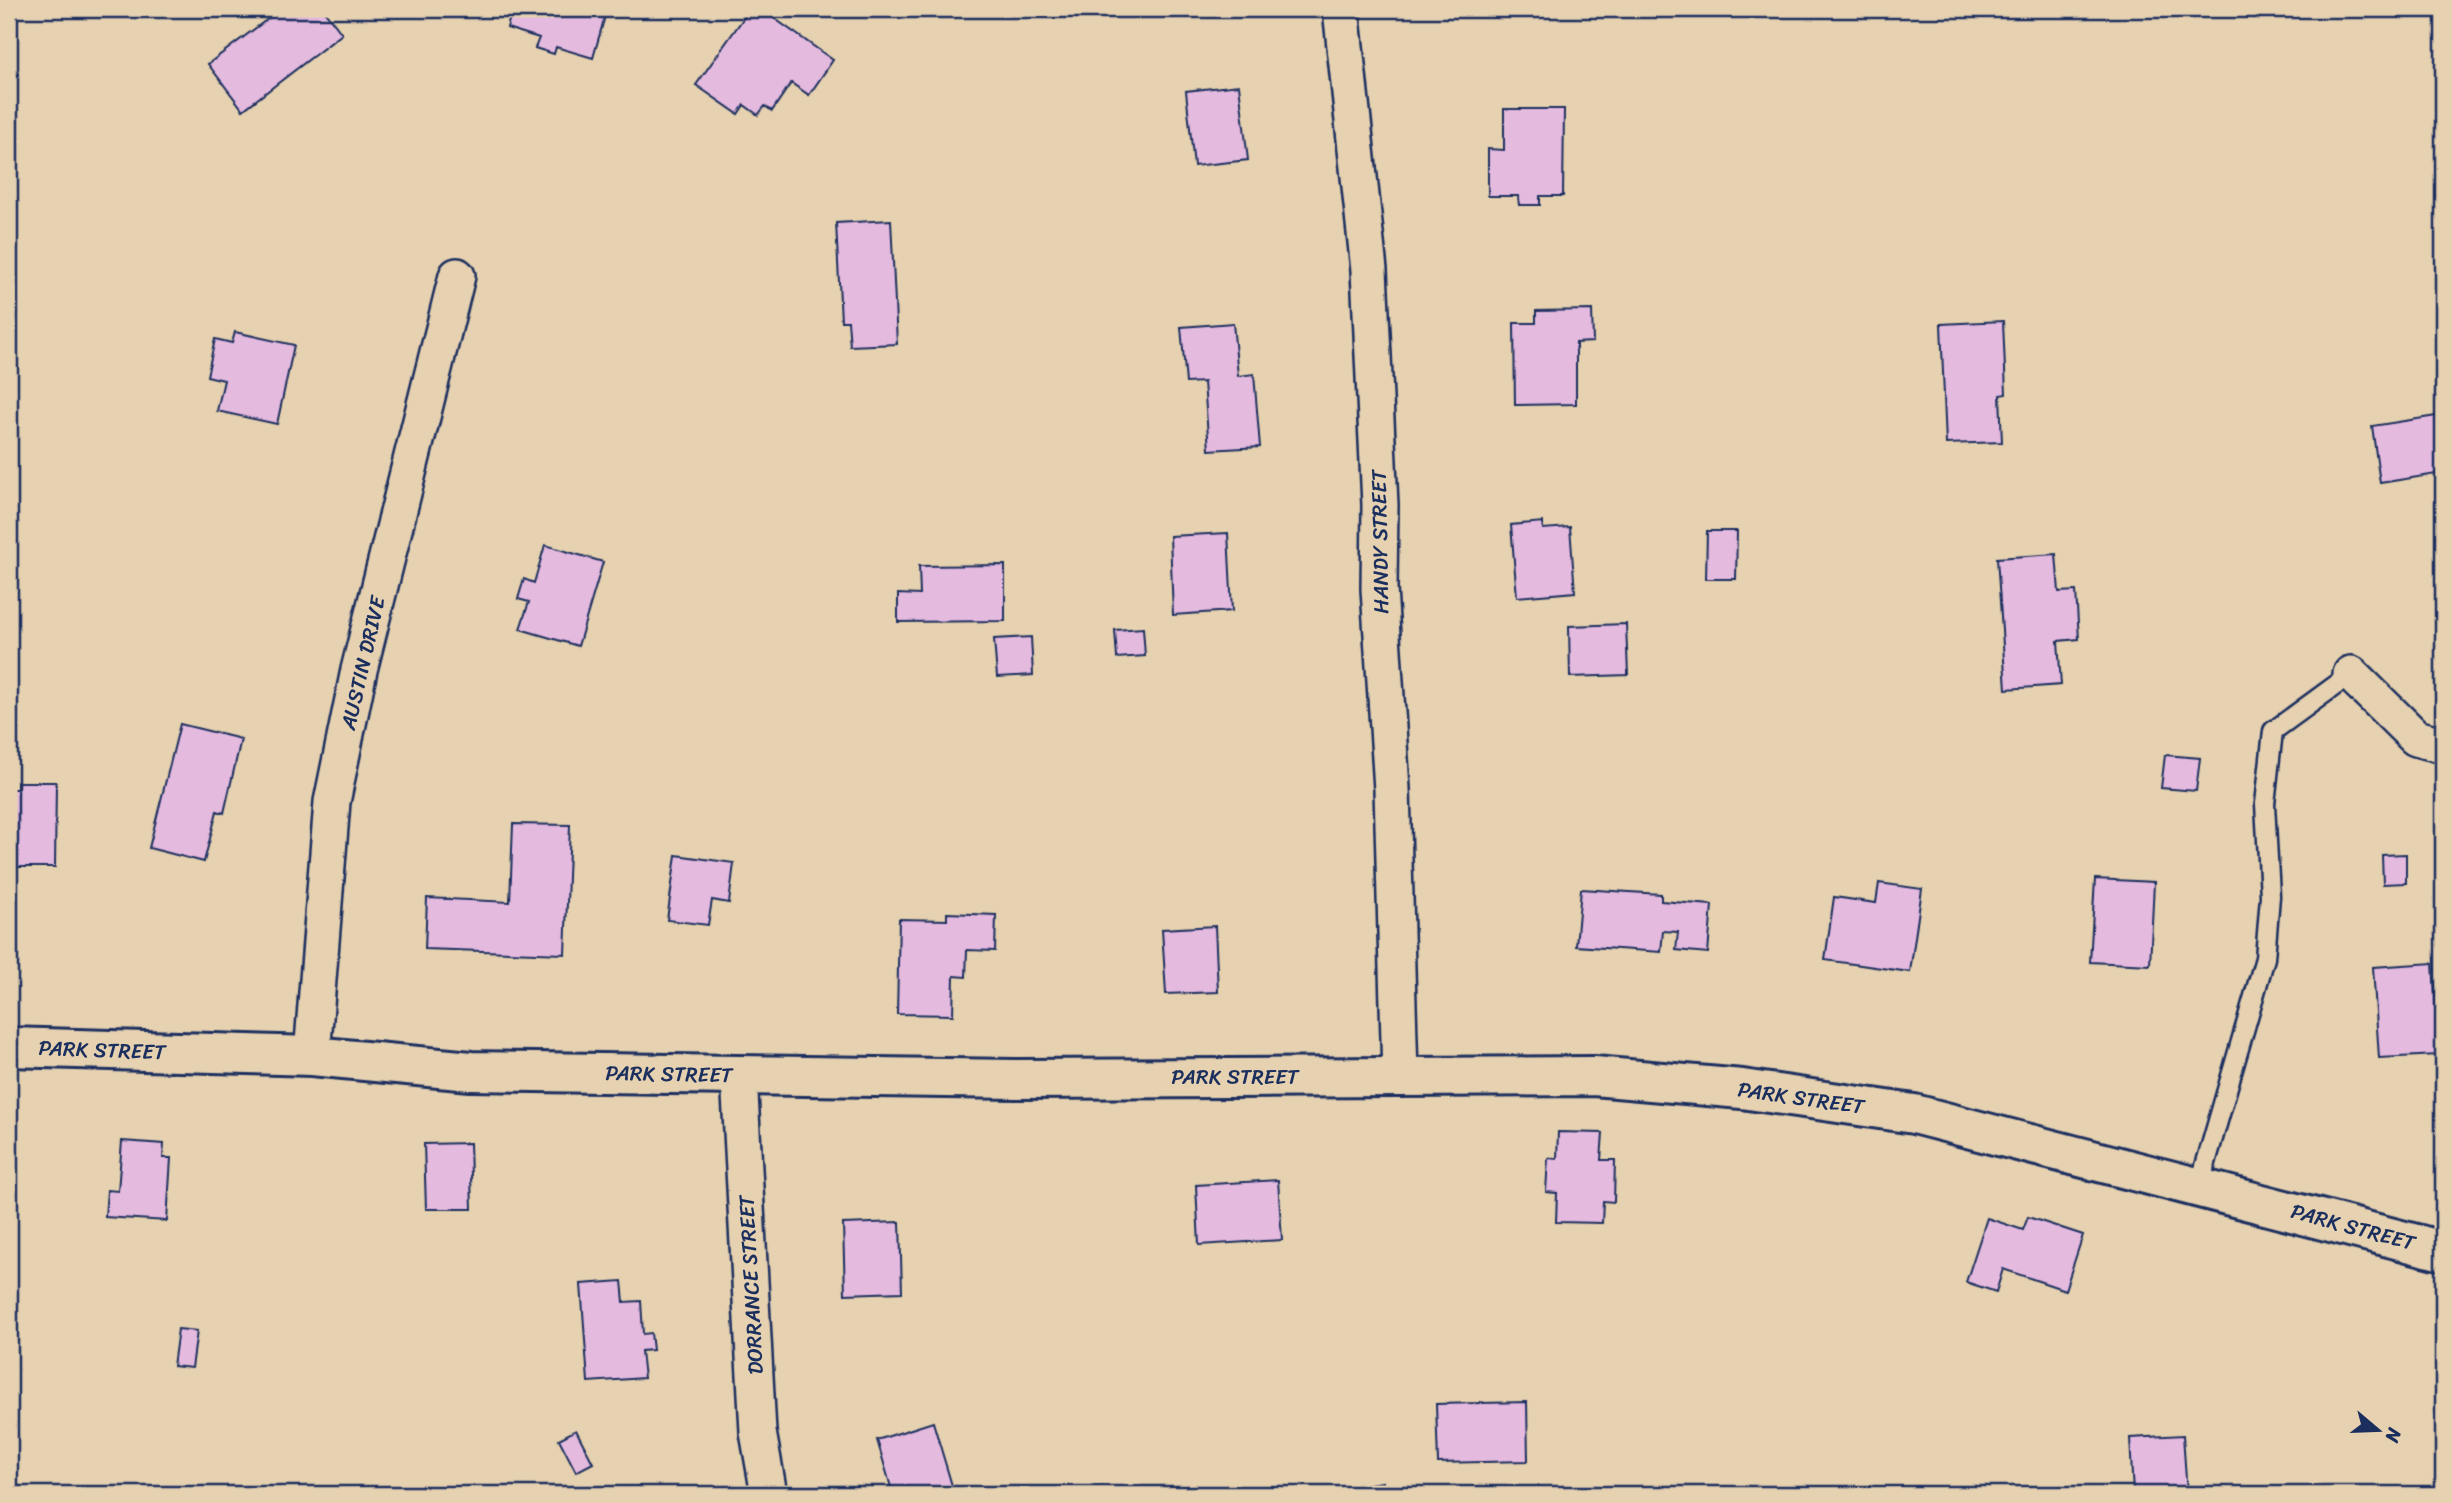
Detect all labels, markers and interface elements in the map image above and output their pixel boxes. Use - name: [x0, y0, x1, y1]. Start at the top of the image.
- street label: HANDY STREET: [1360, 468, 1400, 614]
- street label: AUSTIN DRIVE: [329, 591, 397, 735]
- street label: PARK STREET: [38, 1029, 168, 1071]
- street label: PARK STREET: [605, 1054, 734, 1094]
- street label: PARK STREET: [1171, 1058, 1300, 1096]
- street label: PARK STREET: [1735, 1070, 1868, 1126]
- street label: PARK STREET: [2287, 1192, 2421, 1262]
- street label: DORRANCE STREET: [727, 1193, 775, 1375]
- north arrow: [2344, 1394, 2414, 1464]
- text: N: [2376, 1423, 2412, 1448]

